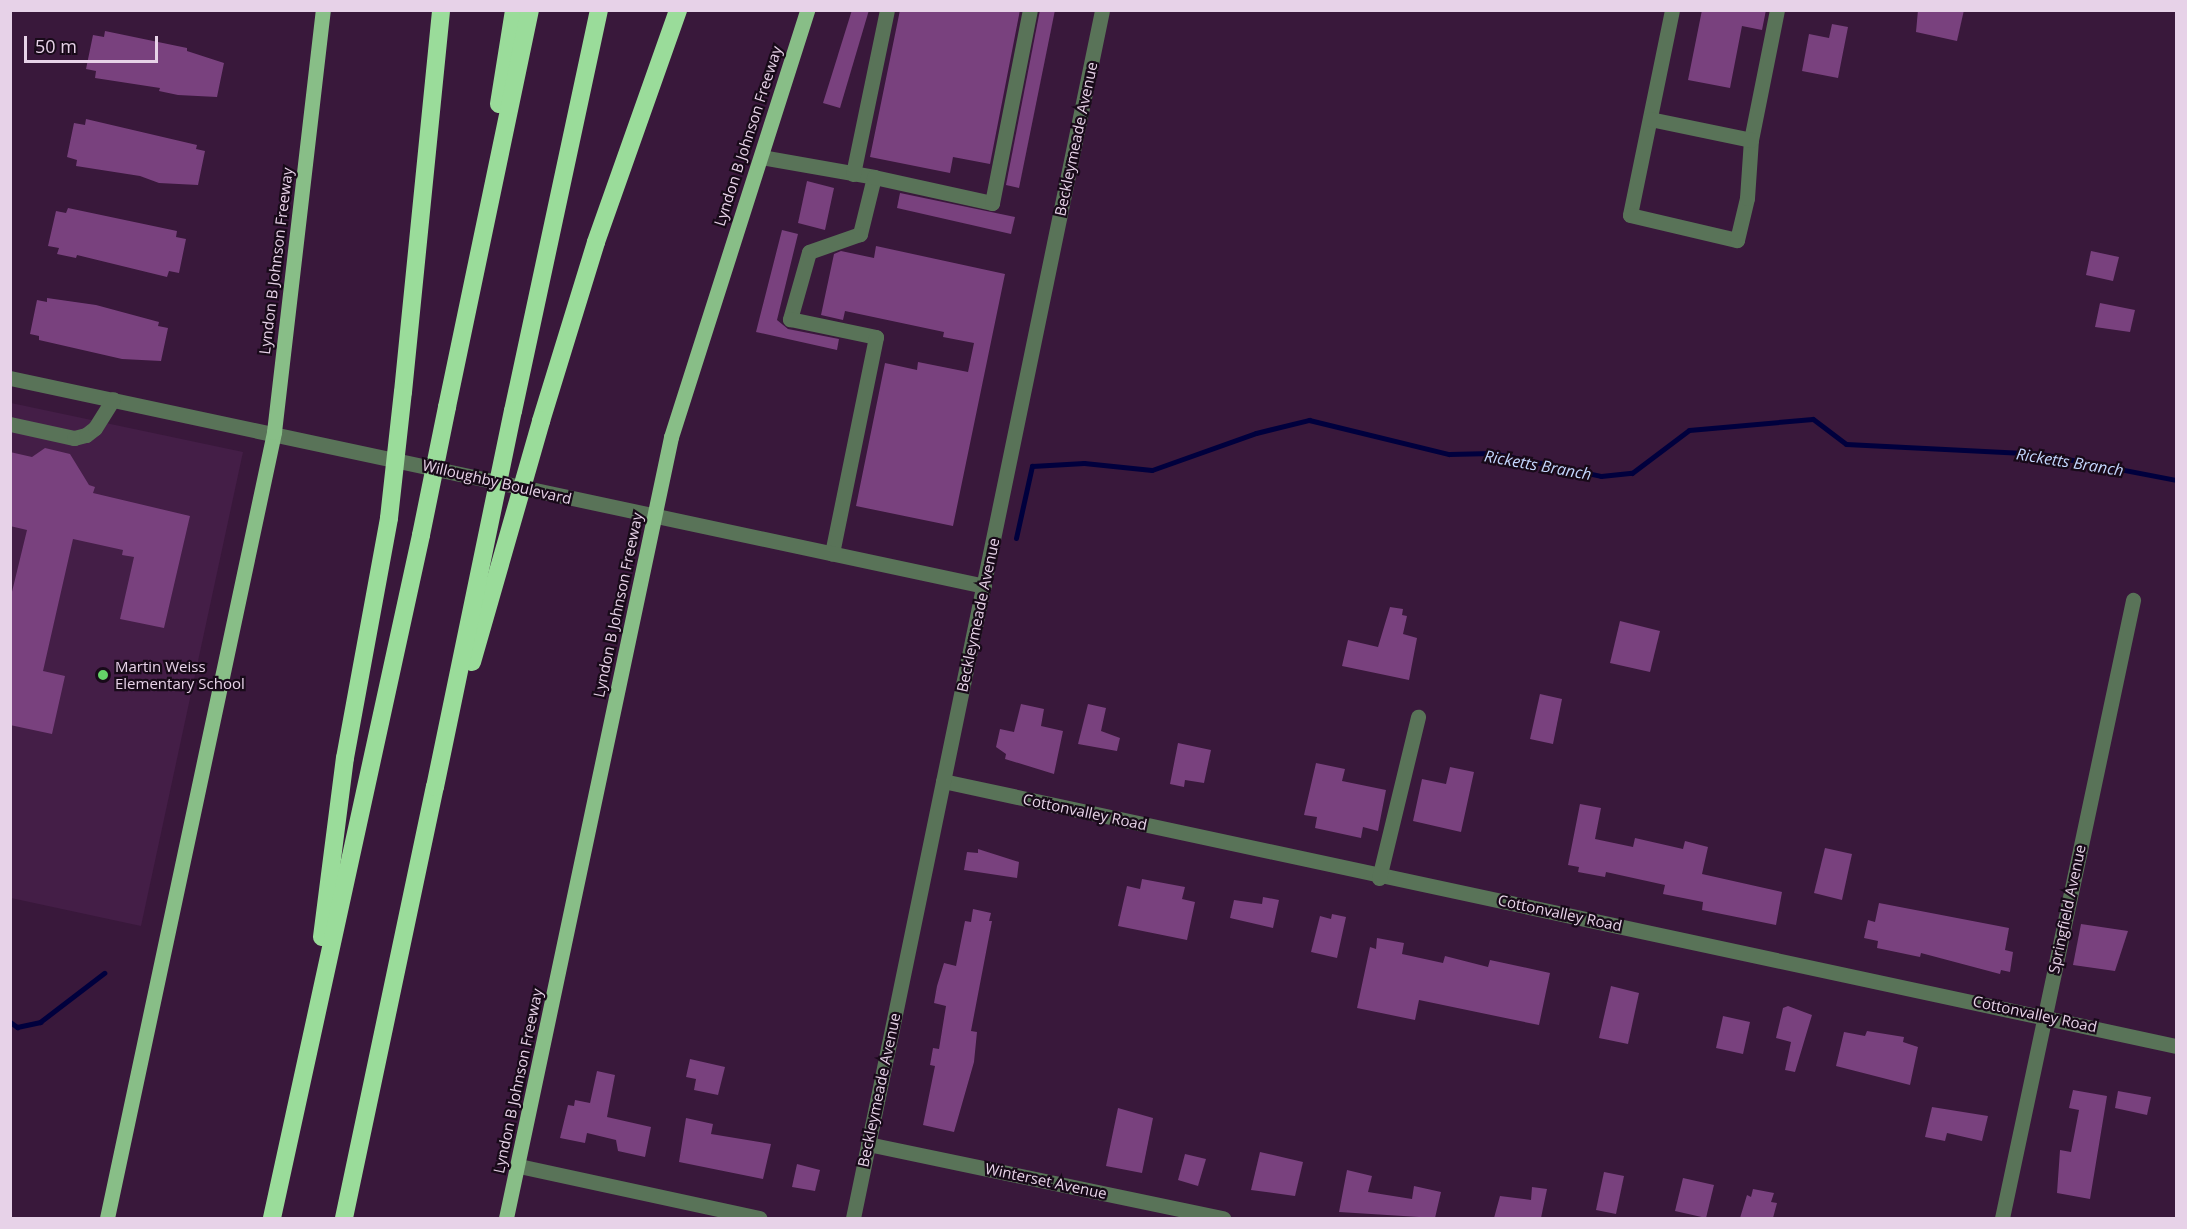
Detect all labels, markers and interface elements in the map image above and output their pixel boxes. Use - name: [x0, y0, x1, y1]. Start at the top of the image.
- scale bar: [27, 24, 160, 62]
- text: 50 m: [35, 34, 77, 58]
- street label: Lyndon B Johnson Freeway: [710, 44, 786, 228]
- street label: Beckleymeade Avenue: [1051, 60, 1101, 218]
- street label: Lyndon B Johnson Freeway: [256, 166, 296, 356]
- water label: Ricketts Branch: [2015, 444, 2125, 480]
- water label: Ricketts Branch: [1483, 446, 1593, 484]
- street label: Willoughby Boulevard: [421, 456, 573, 508]
- street label: Lyndon B Johnson Freeway: [590, 511, 646, 699]
- street label: Beckleymeade Avenue: [953, 536, 1003, 694]
- place label: Martin Weiss Elementary School: [115, 657, 245, 692]
- marker: Martin Weiss Elementary School: [96, 668, 110, 682]
- street label: Cottonvalley Road: [1021, 790, 1149, 834]
- street label: Springfield Avenue: [2045, 843, 2089, 975]
- street label: Cottonvalley Road: [1496, 891, 1624, 935]
- street label: Lyndon B Johnson Freeway: [490, 987, 546, 1175]
- street label: Cottonvalley Road: [1971, 992, 2099, 1036]
- street label: Beckleymeade Avenue: [854, 1011, 904, 1169]
- street label: Winterset Avenue: [984, 1159, 1108, 1203]

